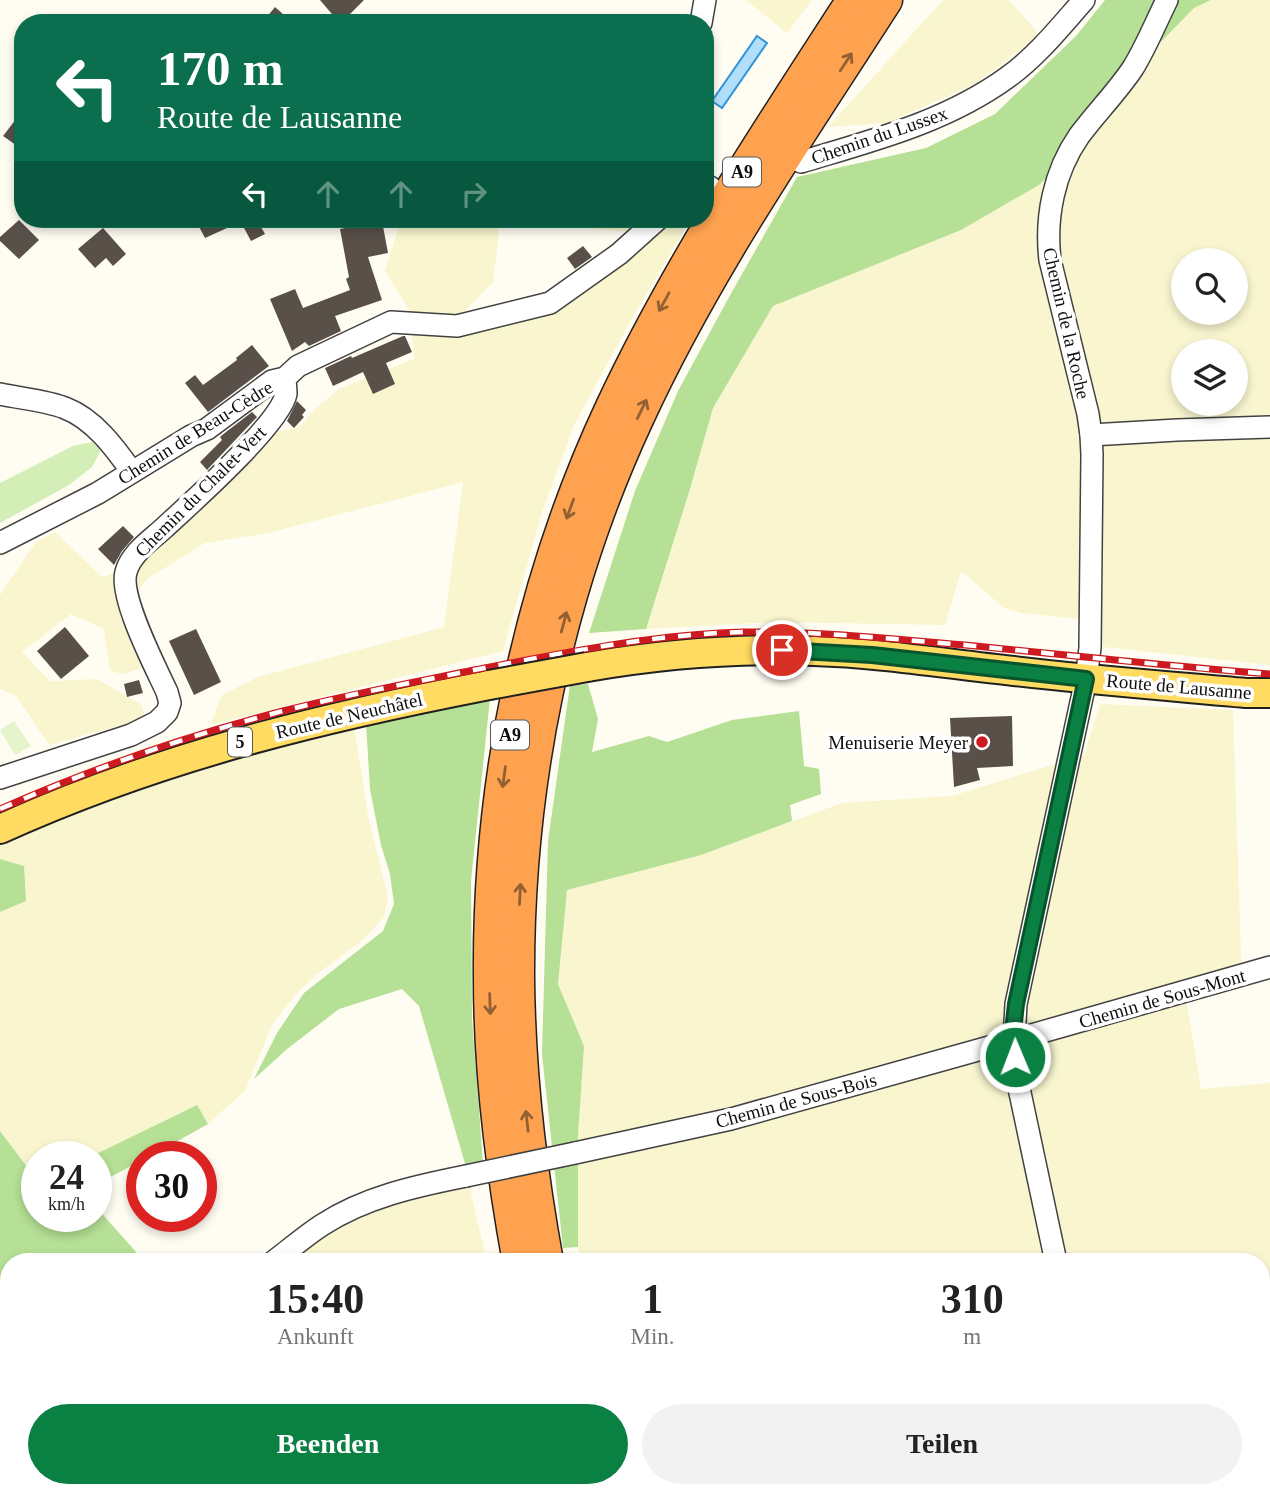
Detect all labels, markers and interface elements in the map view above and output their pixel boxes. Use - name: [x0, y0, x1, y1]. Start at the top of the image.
- text: 170 m: [157, 41, 284, 96]
- icon: left: [42, 42, 133, 133]
- one-way arrow: [840, 52, 854, 72]
- text: Route de Lausanne: [157, 99, 402, 135]
- street label: Chemin du Lussex: [808, 102, 950, 169]
- road number: A9: [723, 158, 761, 187]
- icon: left: [236, 175, 274, 213]
- icon: ahead: [309, 175, 347, 213]
- icon: ahead: [382, 175, 420, 213]
- icon: right: [455, 175, 493, 213]
- street label: Chemin de la Roche: [1039, 245, 1094, 401]
- map controls: [1171, 248, 1248, 416]
- button: search: [1171, 248, 1248, 325]
- one-way arrow: [657, 292, 671, 312]
- button: layers: [1171, 339, 1248, 416]
- street label: Chemin de Beau-Cèdre: [114, 376, 276, 489]
- one-way arrow: [636, 399, 649, 420]
- street label: Chemin du Chalet-Vert: [131, 421, 271, 561]
- one-way arrow: [563, 498, 575, 520]
- one-way arrow: [558, 611, 571, 634]
- pin: [752, 620, 812, 680]
- icon: arrive: [763, 631, 801, 669]
- street label: Route de Lausanne: [1106, 670, 1252, 703]
- street label: Route de Neuchâtel: [274, 688, 424, 743]
- road number: A9: [491, 720, 529, 750]
- road number: 5: [228, 728, 252, 756]
- place label: Menuiserie Meyer: [828, 732, 969, 753]
- marker: Menuiserie Meyer: [974, 734, 990, 750]
- one-way arrow: [497, 765, 510, 788]
- one-way arrow: [514, 883, 527, 906]
- street label: Chemin de Sous-Mont: [1077, 964, 1248, 1032]
- one-way arrow: [484, 992, 497, 1015]
- position arrow: [978, 1020, 1052, 1094]
- street label: Chemin de Sous-Bois: [713, 1069, 879, 1132]
- one-way arrow: [520, 1111, 533, 1133]
- speed limit sign: 30: [126, 1141, 217, 1232]
- text: 24: [49, 1158, 84, 1197]
- text: km/h: [48, 1194, 85, 1214]
- text: 15:40: [266, 1276, 364, 1322]
- text: 1: [642, 1276, 663, 1322]
- text: 310: [941, 1276, 1004, 1322]
- text: Ankunft: [277, 1324, 354, 1349]
- text: Min.: [630, 1324, 675, 1349]
- text: m: [963, 1324, 981, 1349]
- button: Beenden: [28, 1404, 628, 1484]
- button: Teilen: [642, 1404, 1242, 1484]

